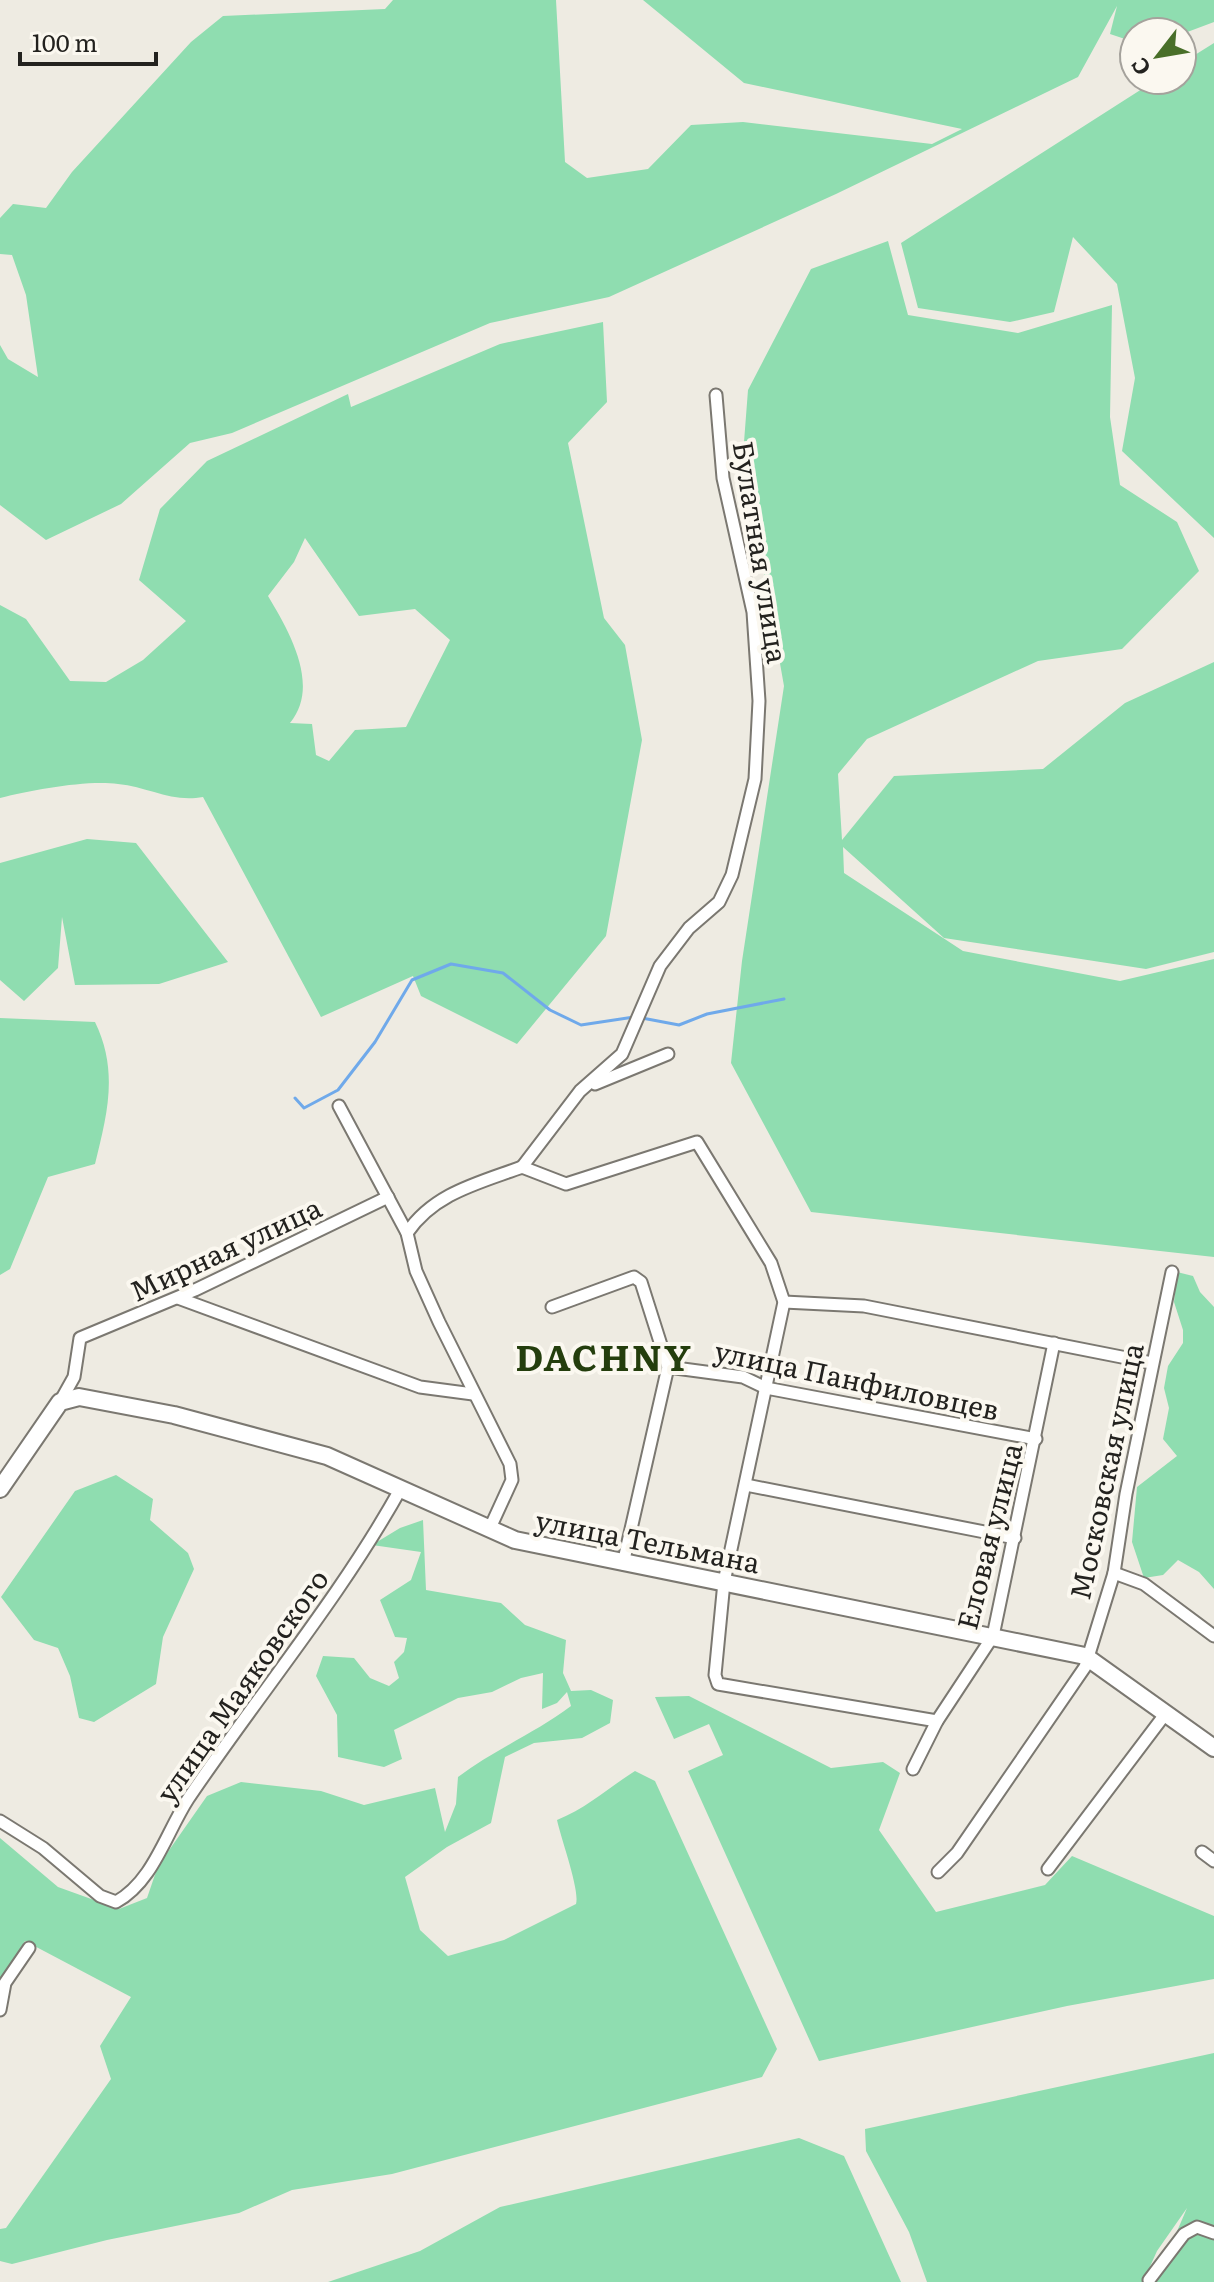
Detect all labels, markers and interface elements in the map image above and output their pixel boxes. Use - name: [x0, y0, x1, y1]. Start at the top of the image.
- scale bar: [20, 16, 156, 66]
- north arrow: [1118, 16, 1198, 96]
- text: 100 m: [32, 24, 98, 59]
- text: С: [1121, 52, 1158, 82]
- street label: Булатная улица: [724, 438, 800, 666]
- street label: Мирная улица: [122, 1185, 328, 1311]
- street label: улица Панфиловцев: [711, 1328, 1003, 1430]
- district label: DACHNY: [515, 1329, 693, 1382]
- street label: Московская улица: [1057, 1339, 1153, 1603]
- street label: Еловая улица: [945, 1438, 1031, 1634]
- street label: улица Тельмана: [532, 1498, 764, 1582]
- street label: улица Маяковского: [144, 1560, 338, 1810]

